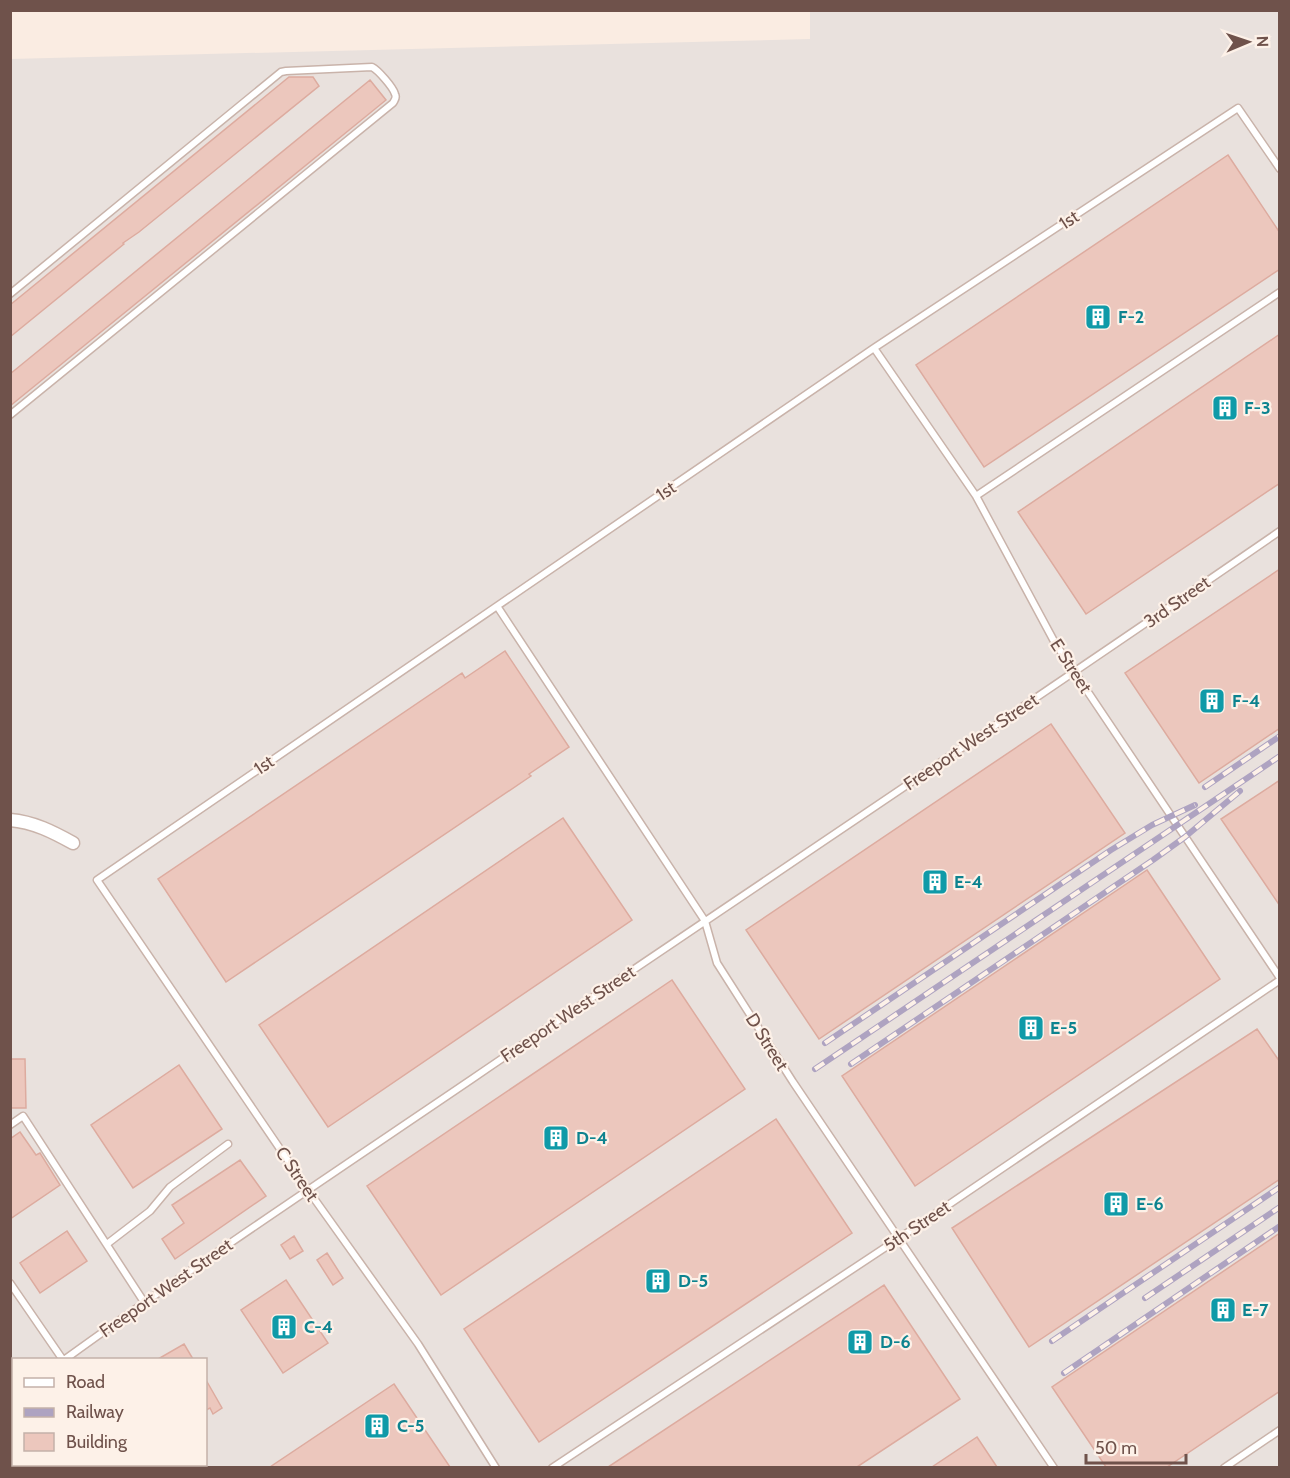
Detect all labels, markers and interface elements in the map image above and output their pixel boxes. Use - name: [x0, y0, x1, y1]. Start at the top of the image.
- north arrow: [1218, 12, 1278, 72]
- text: N: [1253, 36, 1272, 47]
- street label: 1st: [1055, 205, 1083, 235]
- building icon: F-2: [1083, 302, 1113, 332]
- place label: F-2: [1118, 306, 1144, 328]
- building icon: F-3: [1210, 393, 1240, 423]
- place label: F-3: [1244, 397, 1271, 419]
- street label: 1st: [652, 476, 680, 506]
- street label: 3rd Street: [1140, 571, 1214, 633]
- street label: E Street: [1045, 635, 1097, 697]
- building icon: F-4: [1197, 686, 1227, 716]
- street label: Freeport West Street: [900, 689, 1042, 795]
- place label: F-4: [1232, 690, 1260, 712]
- street label: 1st: [250, 750, 278, 780]
- building icon: E-4: [920, 867, 950, 897]
- place label: E-4: [954, 871, 983, 893]
- street label: Freeport West Street: [497, 961, 639, 1067]
- street label: D Street: [741, 1009, 793, 1075]
- building icon: E-5: [1016, 1013, 1046, 1043]
- place label: E-5: [1050, 1017, 1077, 1039]
- building icon: D-4: [541, 1123, 571, 1153]
- place label: D-4: [576, 1127, 608, 1149]
- street label: C Street: [271, 1142, 323, 1206]
- building icon: E-6: [1101, 1189, 1131, 1219]
- place label: E-6: [1136, 1193, 1164, 1215]
- street label: 5th Street: [879, 1196, 955, 1256]
- street label: Freeport West Street: [95, 1234, 237, 1342]
- building icon: D-5: [643, 1266, 673, 1296]
- place label: D-5: [678, 1270, 708, 1292]
- building icon: E-7: [1208, 1295, 1238, 1325]
- place label: E-7: [1242, 1299, 1269, 1321]
- building icon: C-4: [269, 1312, 299, 1342]
- place label: C-4: [304, 1316, 333, 1338]
- building icon: D-6: [845, 1327, 875, 1357]
- place label: D-6: [880, 1331, 911, 1353]
- legend: [12, 1358, 207, 1466]
- text: Road: [66, 1371, 105, 1393]
- text: Railway: [66, 1401, 124, 1423]
- building icon: C-5: [362, 1411, 392, 1441]
- place label: C-5: [397, 1415, 424, 1437]
- scale bar: [1086, 1427, 1186, 1465]
- text: Building: [66, 1431, 128, 1453]
- text: 50 m: [1095, 1437, 1137, 1459]

